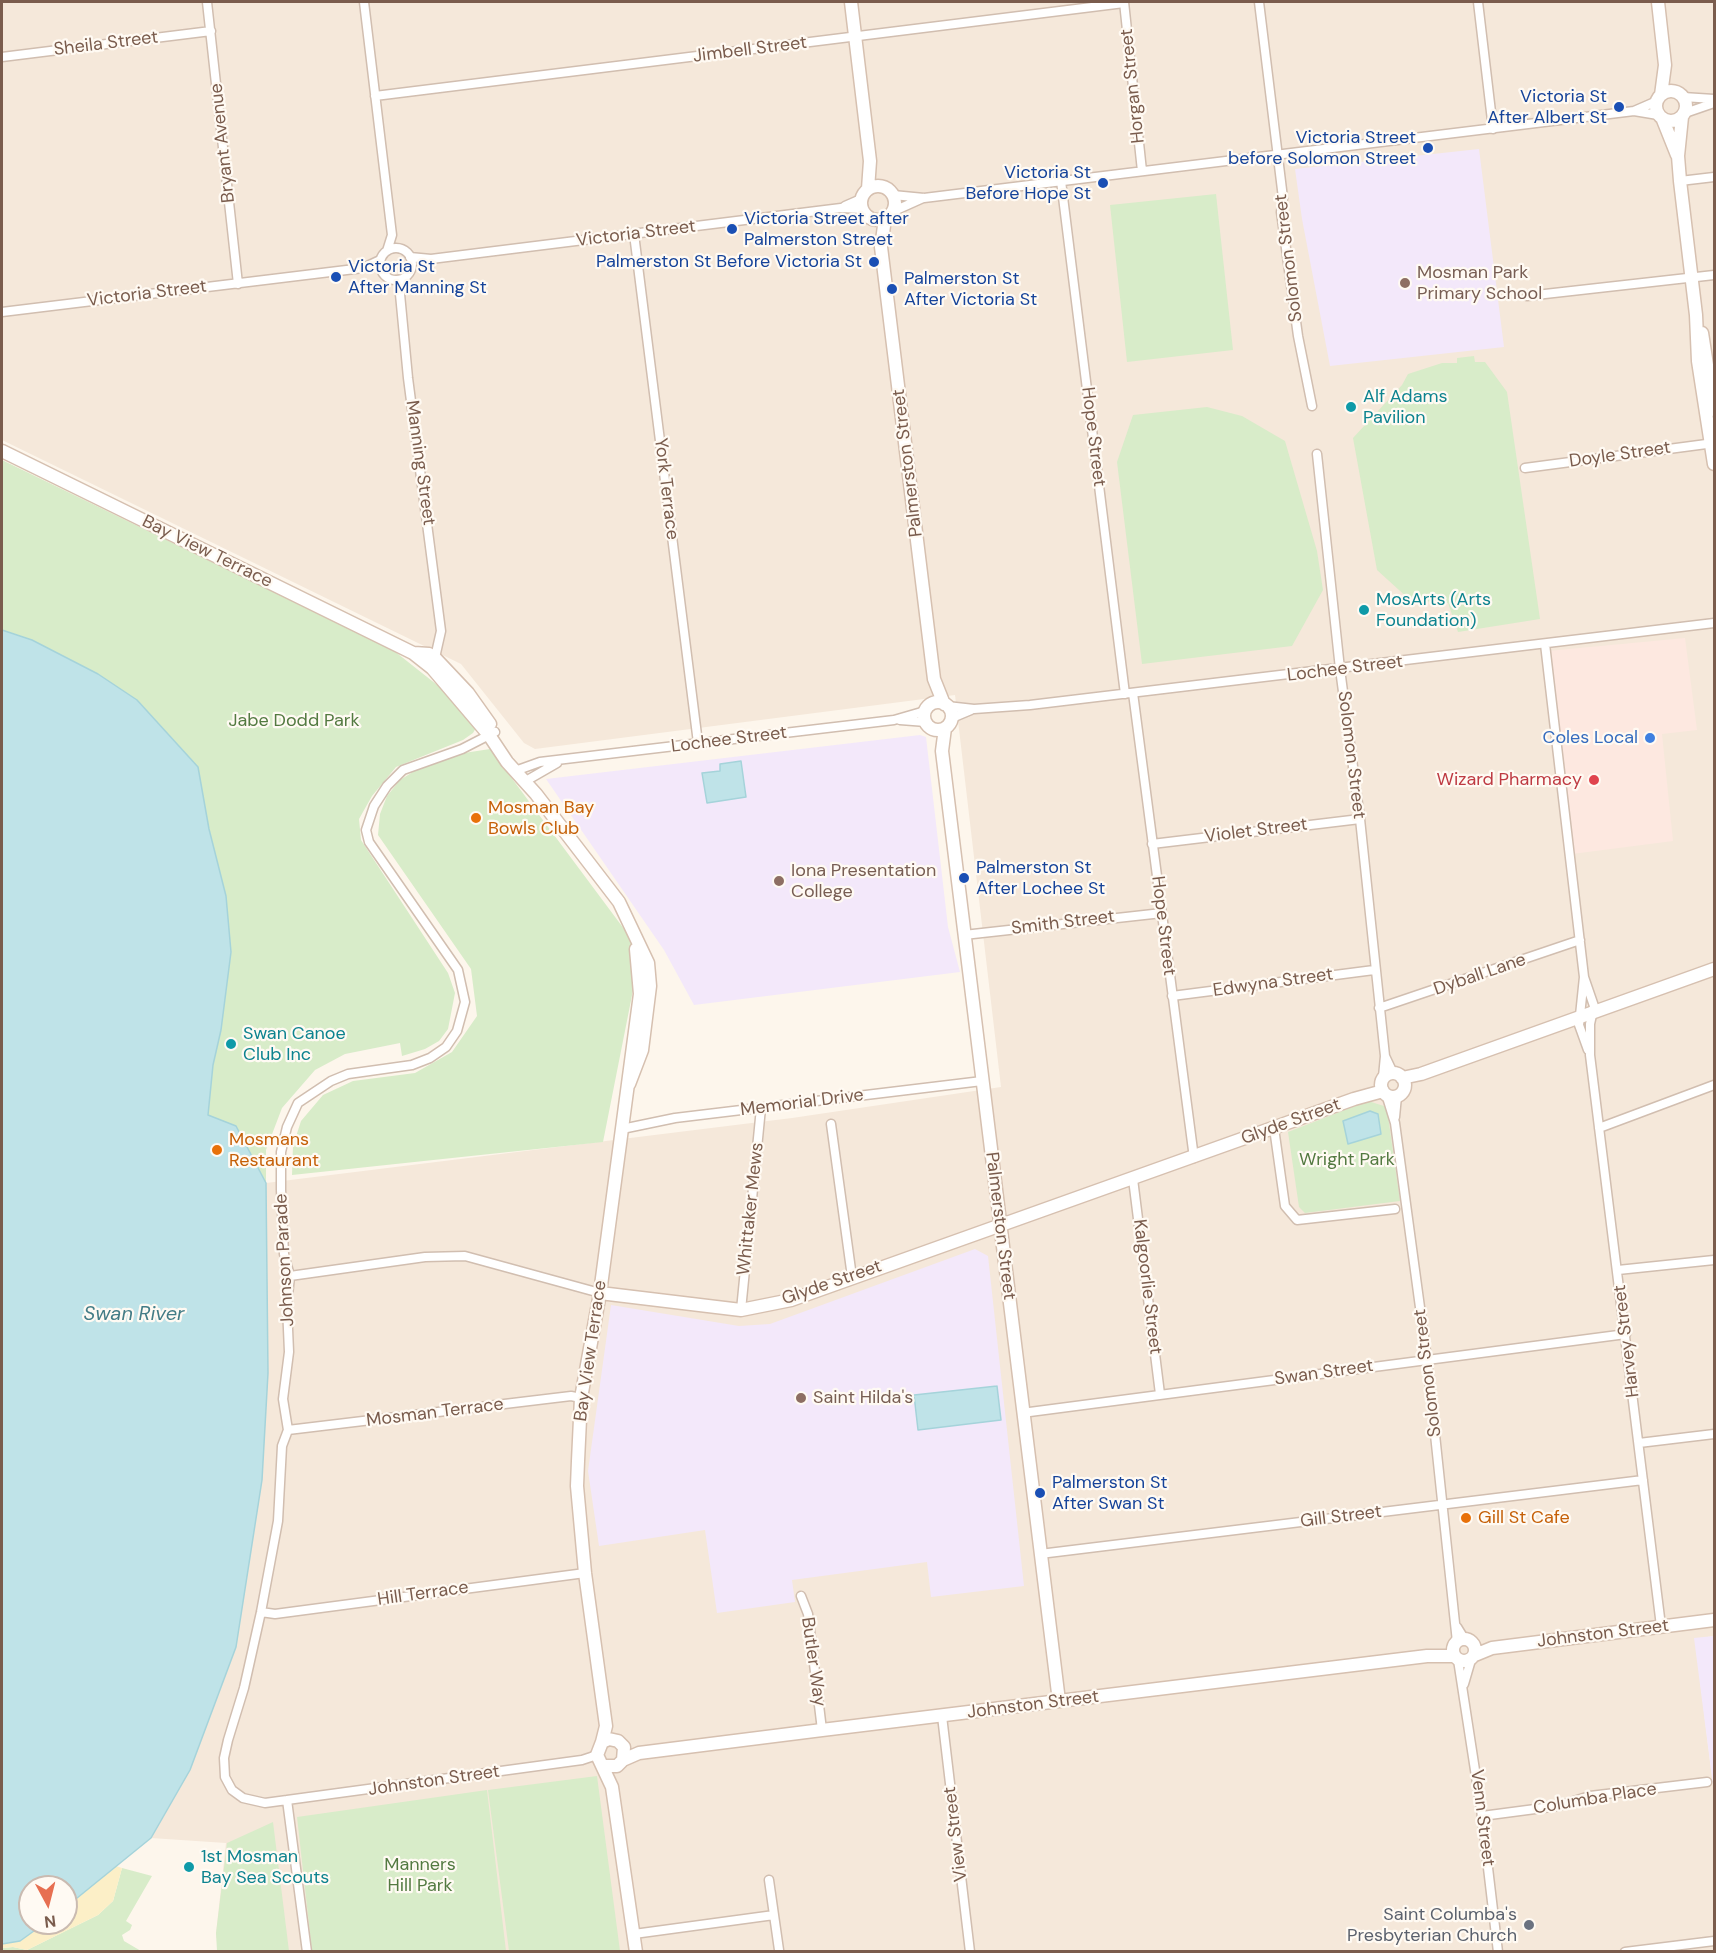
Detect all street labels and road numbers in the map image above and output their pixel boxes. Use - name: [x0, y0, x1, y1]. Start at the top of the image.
- street label: Sheila Street: [53, 27, 159, 61]
- street label: Horgan Street: [1116, 28, 1150, 144]
- street label: Jimbell Street: [692, 32, 808, 68]
- street label: Bryant Avenue: [206, 82, 240, 204]
- street label: Solomon Street: [1270, 193, 1308, 323]
- street label: Victoria Street: [575, 216, 697, 252]
- street label: Victoria Street: [86, 276, 208, 312]
- street label: Hope Street: [1076, 386, 1110, 488]
- street label: Palmerston Street: [888, 388, 928, 538]
- street label: Manning Street: [401, 399, 439, 527]
- street label: York Terrace: [649, 437, 683, 541]
- street label: Doyle Street: [1568, 437, 1672, 473]
- street label: Bay View Terrace: [138, 511, 276, 593]
- street label: Lochee Street: [1286, 651, 1404, 687]
- street label: Solomon Street: [1332, 690, 1370, 820]
- street label: Lochee Street: [670, 722, 788, 758]
- street label: Violet Street: [1203, 814, 1309, 848]
- street label: Hope Street: [1146, 875, 1180, 977]
- street label: Smith Street: [1010, 906, 1116, 940]
- street label: Dyball Lane: [1431, 949, 1529, 1001]
- street label: Edwyna Street: [1212, 964, 1334, 1002]
- street label: Memorial Drive: [739, 1085, 865, 1121]
- street label: Glyde Street: [1238, 1094, 1344, 1150]
- street label: Whittaker Mews: [733, 1141, 769, 1277]
- street label: Palmerston Street: [980, 1151, 1020, 1301]
- street label: Johnson Parade: [271, 1193, 299, 1327]
- street label: Kalgoorlie Street: [1128, 1218, 1166, 1356]
- street label: Glyde Street: [779, 1256, 885, 1310]
- street label: Bay View Terrace: [570, 1279, 612, 1423]
- street label: Harvey Street: [1609, 1283, 1645, 1399]
- street label: Solomon Street: [1409, 1308, 1447, 1438]
- street label: Swan Street: [1273, 1355, 1375, 1391]
- street label: Mosman Terrace: [365, 1394, 505, 1432]
- street label: Gill Street: [1299, 1501, 1383, 1533]
- street label: Hill Terrace: [376, 1577, 470, 1611]
- street label: Johnston Street: [1536, 1615, 1670, 1653]
- street label: Butler Way: [796, 1616, 830, 1708]
- street label: Johnston Street: [966, 1686, 1100, 1724]
- street label: Johnston Street: [367, 1761, 501, 1801]
- street label: Venn Street: [1465, 1768, 1499, 1868]
- street label: Columba Place: [1532, 1779, 1658, 1819]
- street label: View Street: [939, 1785, 973, 1883]

